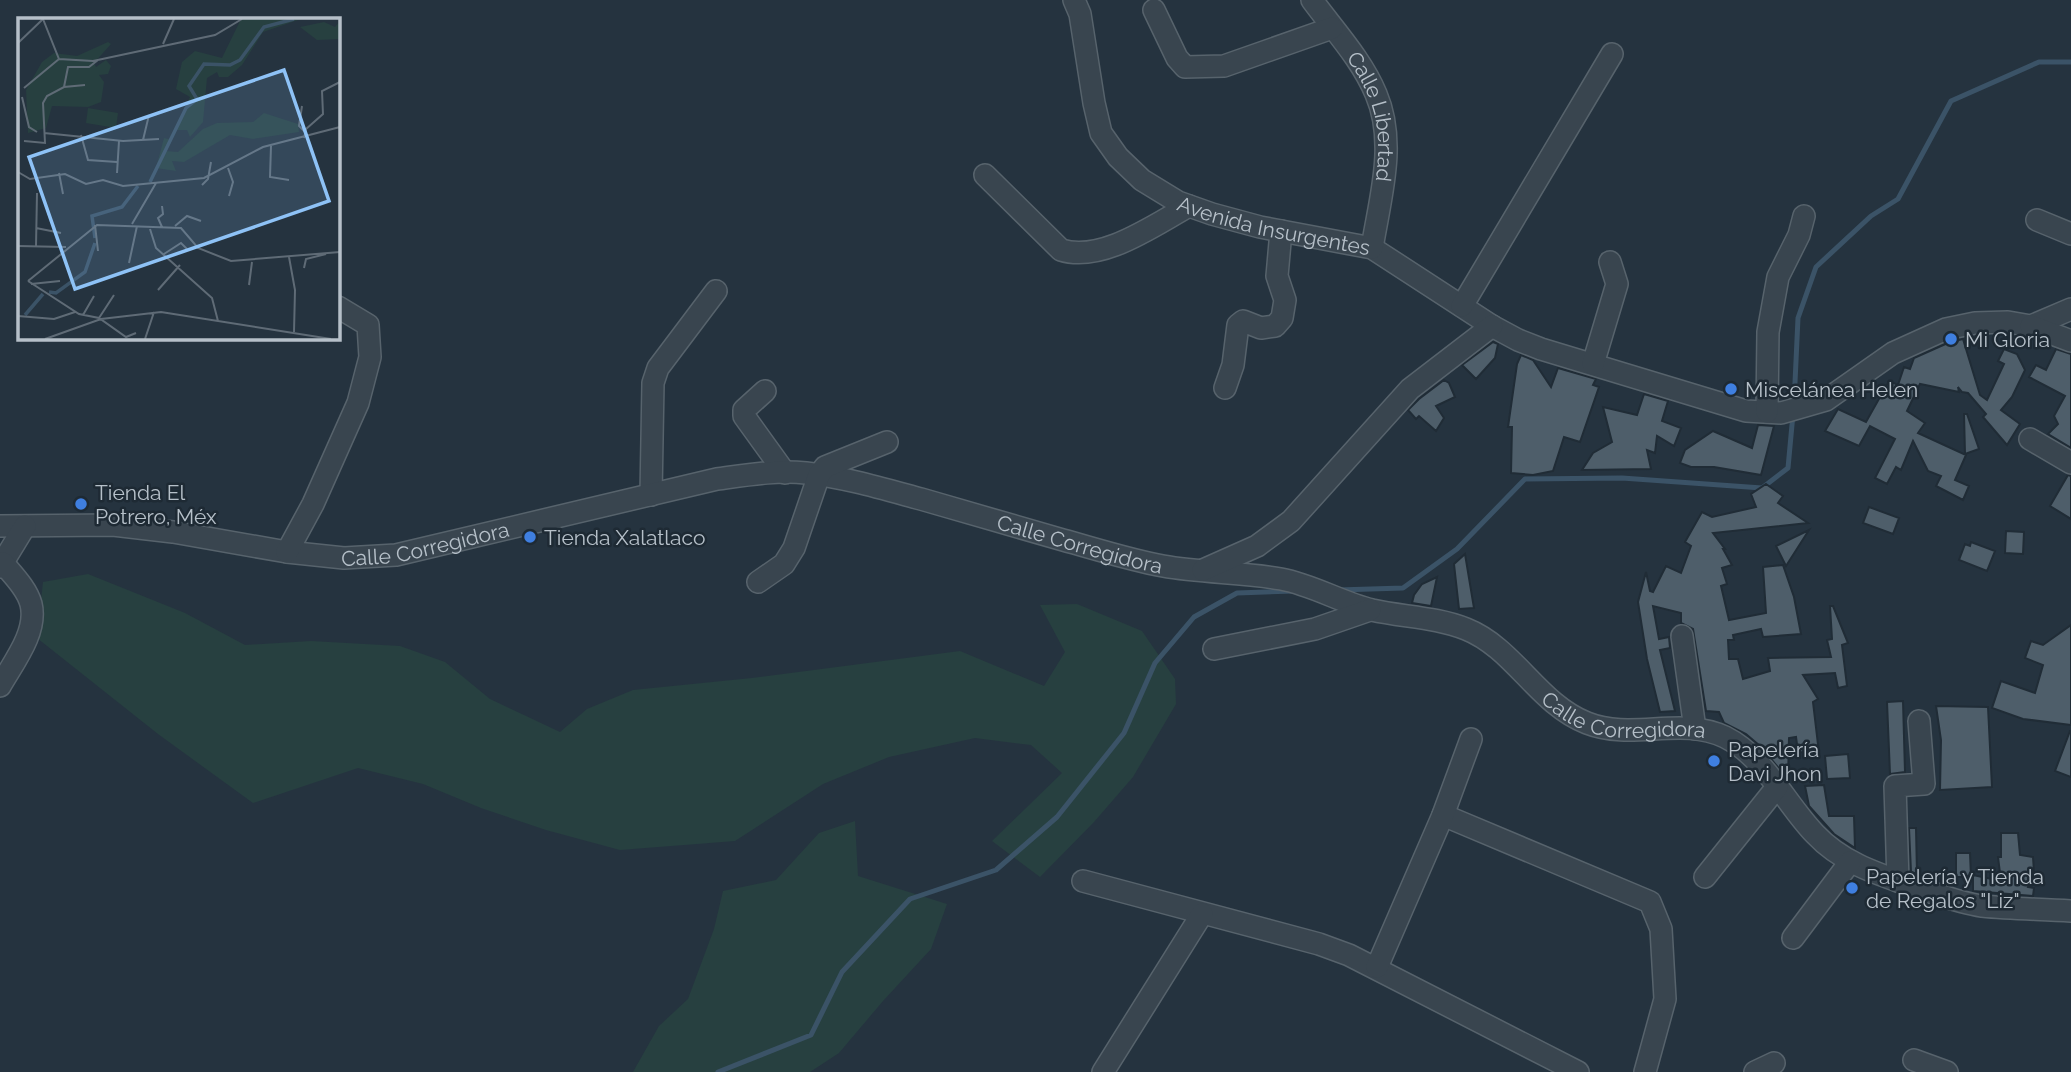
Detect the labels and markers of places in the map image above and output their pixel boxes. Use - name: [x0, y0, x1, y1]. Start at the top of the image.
- place label: Mi Gloria: [1965, 327, 2050, 352]
- marker: Mi Gloria: [1943, 331, 1959, 347]
- place label: Miscelánea Helen: [1745, 377, 1918, 402]
- marker: Miscelánea Helen: [1723, 381, 1739, 397]
- place label: Tienda El Potrero, Méx: [95, 480, 217, 529]
- marker: Tienda El Potrero, Méx: [73, 496, 89, 512]
- place label: Tienda Xalatlaco: [544, 525, 705, 550]
- marker: Tienda Xalatlaco: [522, 529, 538, 545]
- place label: Papelería Davi Jhon: [1728, 737, 1822, 786]
- marker: Papelería Davi Jhon: [1706, 753, 1722, 769]
- place label: Papelería y Tienda de Regalos "Liz": [1866, 864, 2044, 913]
- marker: Papelería y Tienda de Regalos "Liz": [1844, 880, 1860, 896]

